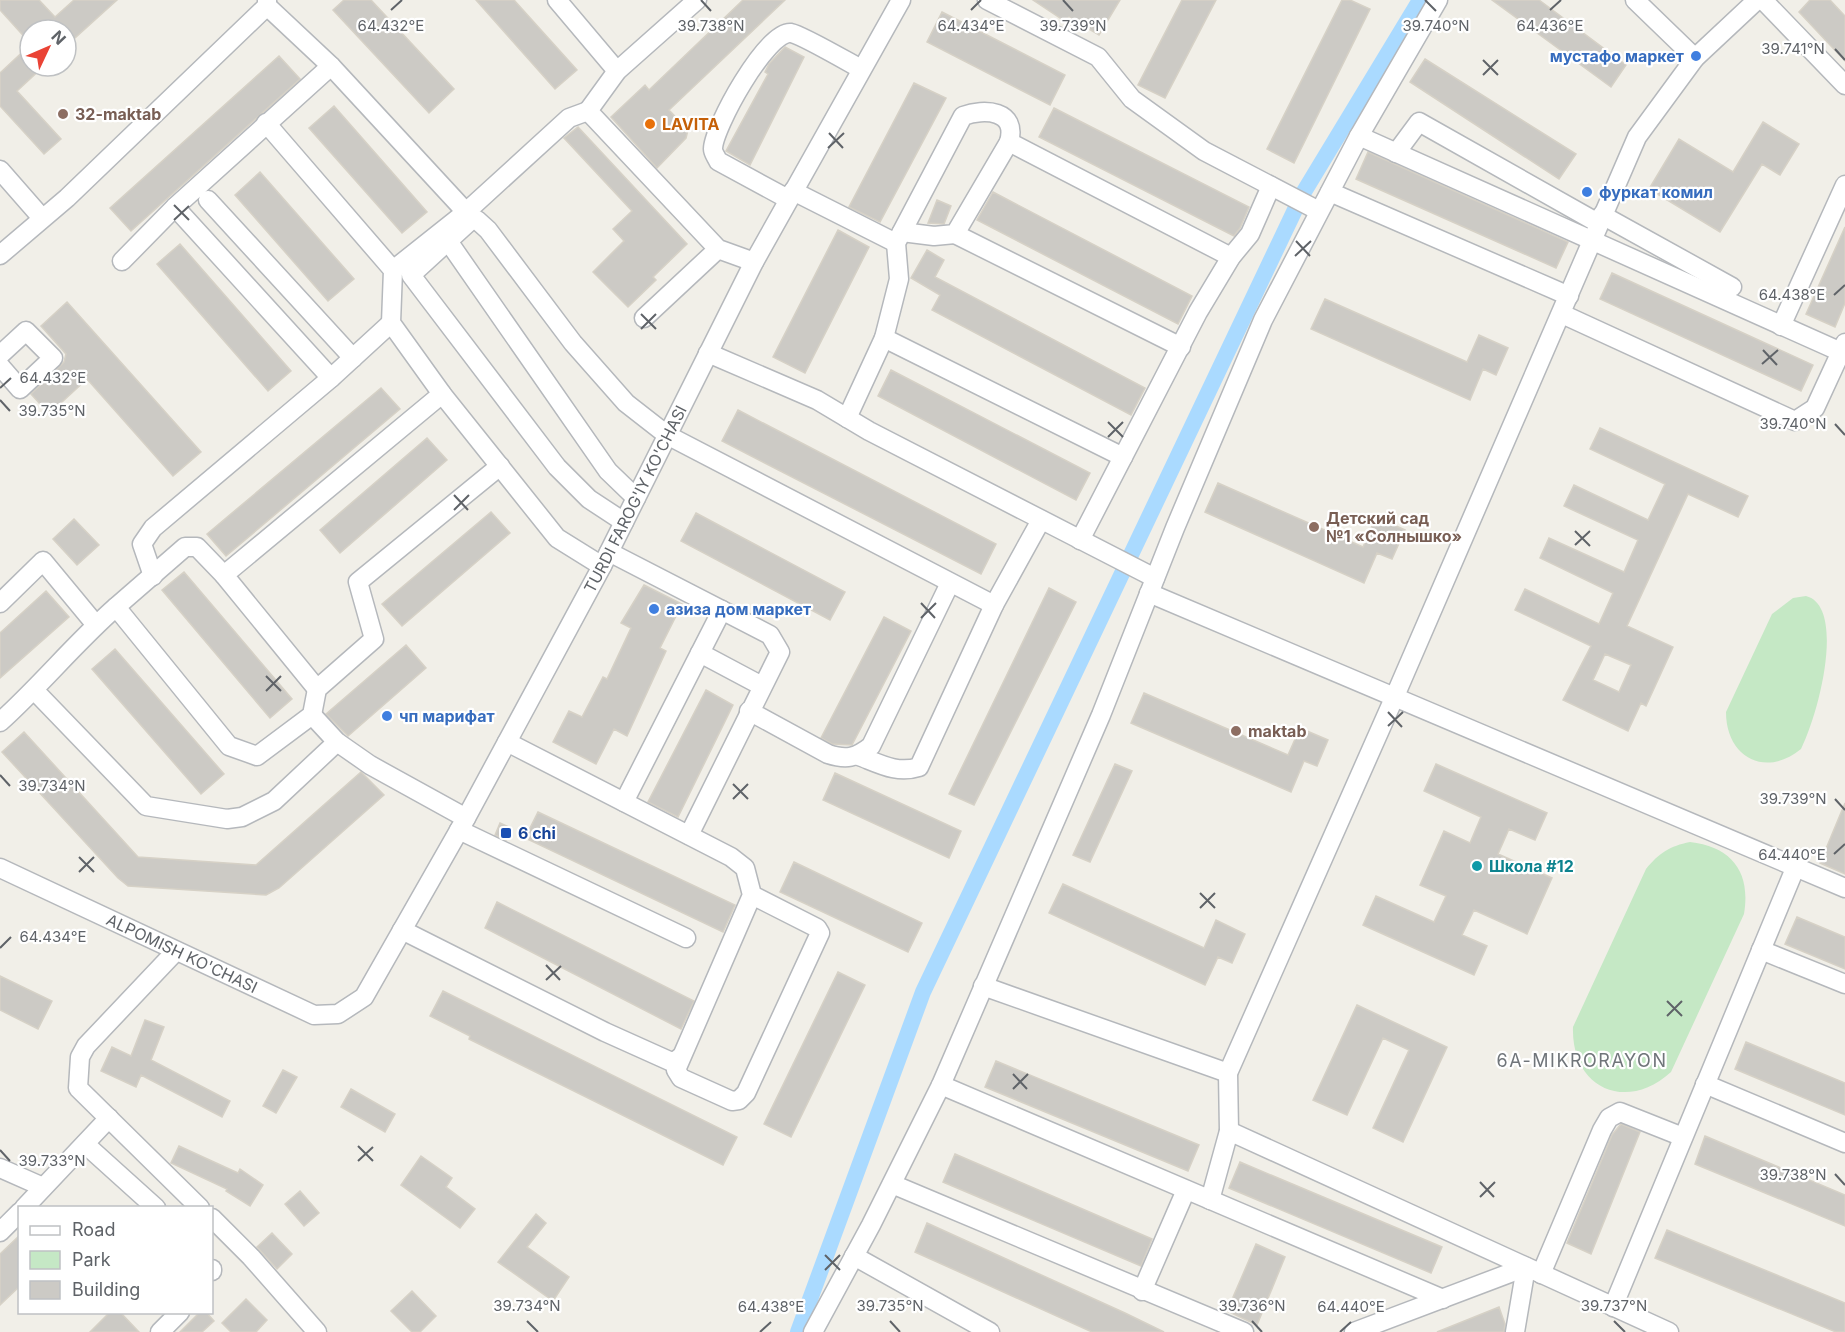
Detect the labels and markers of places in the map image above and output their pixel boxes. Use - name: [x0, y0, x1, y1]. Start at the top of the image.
- place label: мустафо маркет: [1550, 46, 1684, 66]
- marker: мустафо маркет: [1689, 49, 1703, 63]
- place label: 32-maktab: [75, 104, 161, 124]
- marker: 32-maktab: [56, 107, 70, 121]
- place label: LAVITA: [662, 114, 719, 134]
- marker: LAVITA: [643, 117, 657, 131]
- place label: фуркат комил: [1599, 182, 1713, 202]
- marker: фуркат комил: [1580, 185, 1594, 199]
- place label: Детский сад №1 «Солнышко»: [1326, 508, 1462, 546]
- marker: Детский сад №1 «Солнышко»: [1307, 520, 1321, 534]
- place label: азиза дом маркет: [666, 599, 811, 619]
- marker: азиза дом маркет: [647, 602, 661, 616]
- place label: чп марифат: [399, 706, 495, 726]
- marker: чп марифат: [380, 709, 394, 723]
- place label: maktab: [1248, 721, 1306, 741]
- marker: maktab: [1229, 724, 1243, 738]
- place label: 6 chi: [518, 823, 556, 843]
- marker: 6 chi: [499, 826, 513, 840]
- place label: Школа #12: [1489, 856, 1574, 876]
- marker: Школа #12: [1470, 859, 1484, 873]

